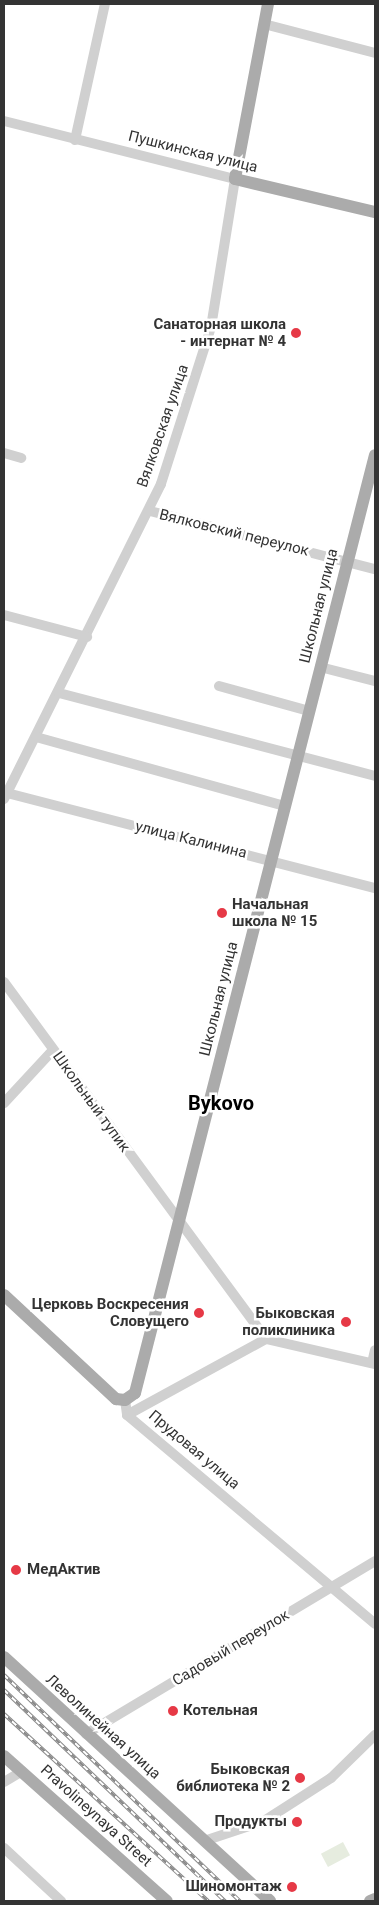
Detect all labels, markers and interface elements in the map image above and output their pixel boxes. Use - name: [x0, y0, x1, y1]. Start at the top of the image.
- street label: Пушкинская улица: [126, 127, 260, 177]
- place label: Санаторная школа - интернат № 4: [153, 315, 286, 350]
- marker: Санаторная школа - интернат № 4: [290, 327, 302, 339]
- street label: Вялковская улица: [134, 362, 192, 490]
- street label: Вялковский переулок: [157, 506, 311, 560]
- street label: Школьная улица: [296, 547, 342, 665]
- street label: улица Калинина: [133, 817, 249, 863]
- place label: Начальная школа № 15: [232, 895, 317, 930]
- marker: Начальная школа № 15: [216, 907, 228, 919]
- street label: Школьная улица: [196, 940, 242, 1058]
- street label: Школьный тупик: [49, 1048, 133, 1156]
- district label: Bykovo: [188, 1091, 254, 1115]
- place label: Церковь Воскресения Словущего: [32, 1295, 189, 1330]
- place label: Быковская поликлиника: [242, 1304, 335, 1339]
- marker: Церковь Воскресения Словущего: [193, 1307, 205, 1319]
- marker: Быковская поликлиника: [339, 1315, 353, 1329]
- street label: Прудовая улица: [145, 1407, 243, 1493]
- place label: МедАктив: [27, 1561, 101, 1579]
- marker: МедАктив: [9, 1563, 23, 1577]
- street label: Садовый переулок: [169, 1606, 293, 1690]
- street label: Леволинейная улица: [42, 1671, 164, 1783]
- place label: Котельная: [183, 1702, 258, 1720]
- marker: Котельная: [167, 1705, 179, 1717]
- place label: Быковская библиотека № 2: [176, 1760, 290, 1795]
- street label: Pravolineynaya Street: [37, 1761, 155, 1871]
- marker: Быковская библиотека № 2: [294, 1772, 306, 1784]
- place label: Продукты: [214, 1813, 287, 1831]
- marker: Продукты: [291, 1816, 303, 1828]
- place label: Шиномонтаж: [185, 1878, 282, 1896]
- marker: Шиномонтаж: [286, 1881, 298, 1893]

